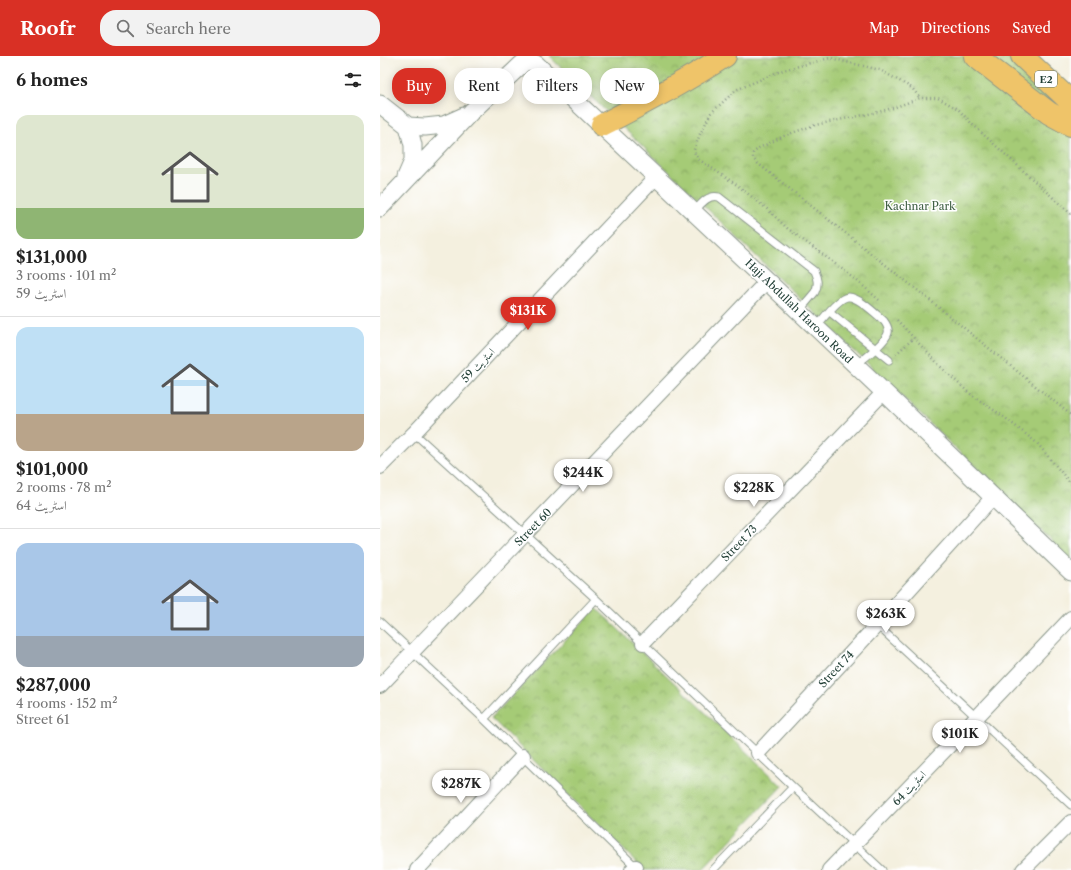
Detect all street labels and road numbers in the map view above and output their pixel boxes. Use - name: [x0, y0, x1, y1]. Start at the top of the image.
- road number: E2: [1035, 71, 1057, 87]
- street label: Haji Abdullah Haroon Road: [742, 256, 856, 366]
- street label: اسٹریٹ 59: [458, 345, 498, 385]
- street label: Street 60: [511, 505, 555, 549]
- street label: Street 73: [718, 522, 760, 564]
- street label: Street 74: [815, 648, 857, 690]
- street label: اسٹریٹ 64: [889, 768, 929, 808]

